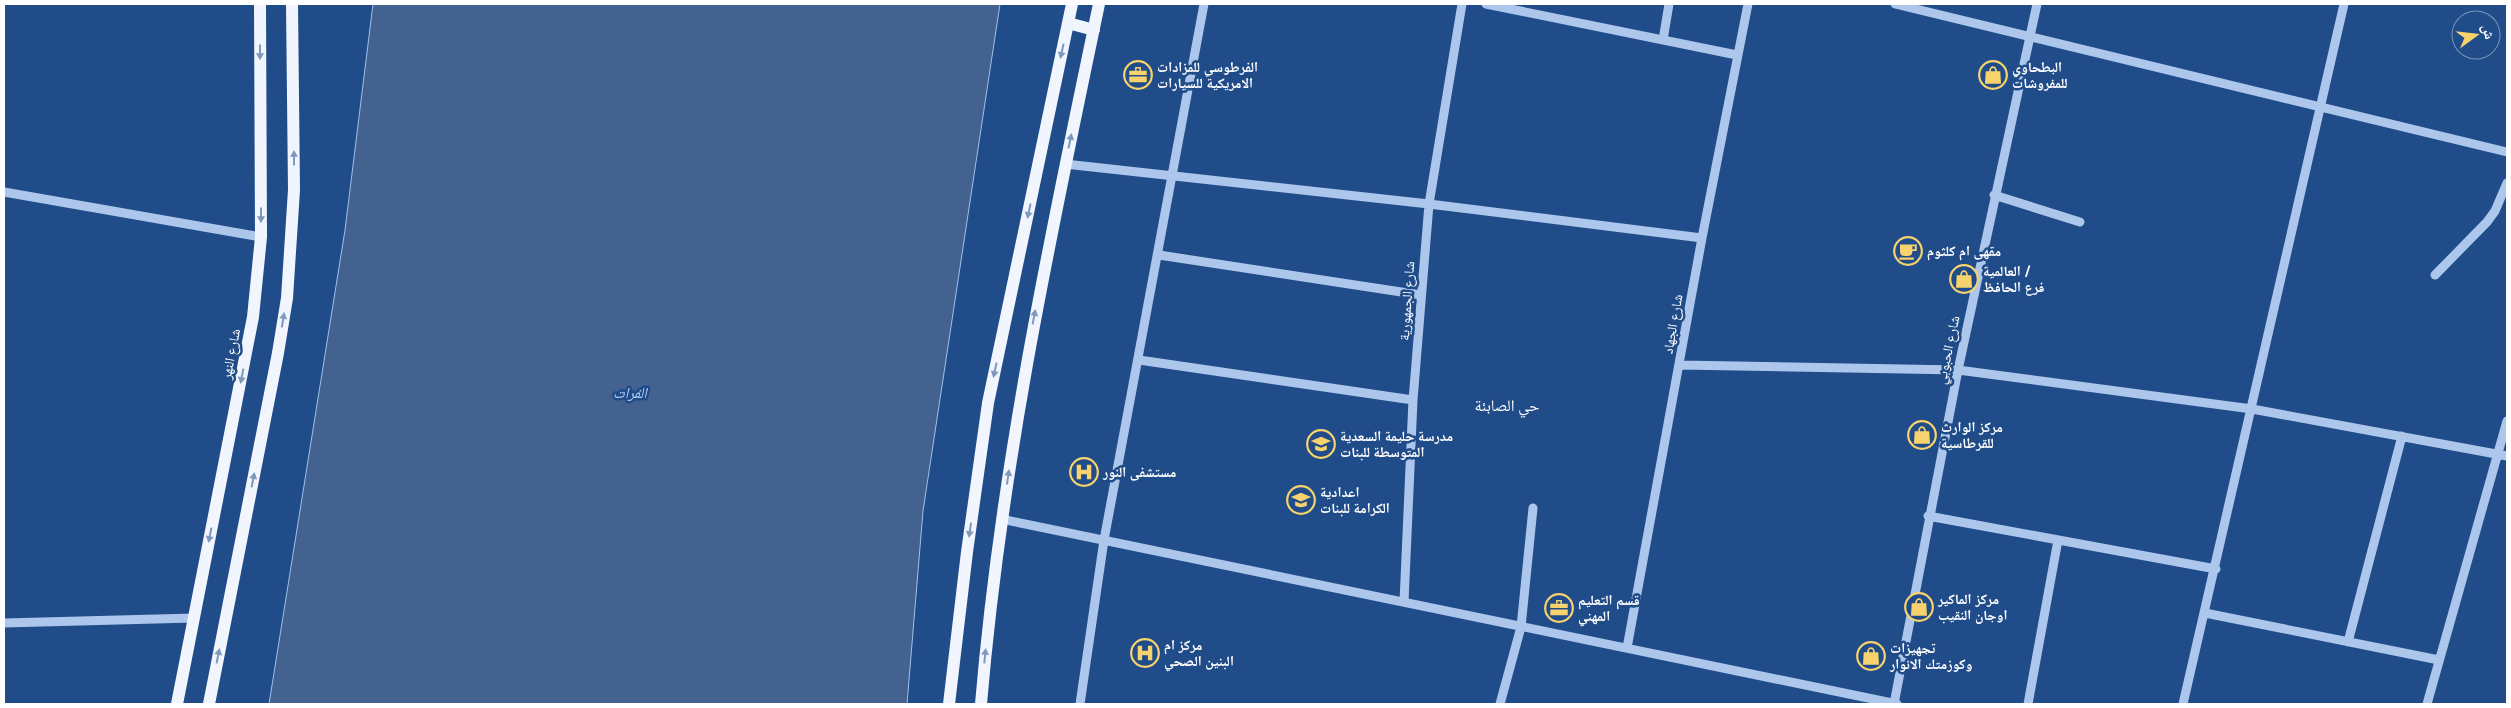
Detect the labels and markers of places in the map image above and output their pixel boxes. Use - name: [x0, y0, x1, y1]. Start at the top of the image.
- place label: الفرطوسي للمزادات الامريكية للسيارات: [1157, 59, 1258, 92]
- place label: البطحاوي للمفروشات: [2012, 59, 2068, 92]
- office icon: الفرطوسي للمزادات الامريكية للسيارات: [1123, 60, 1153, 90]
- shop icon: البطحاوي للمفروشات: [1978, 60, 2008, 90]
- cafe icon: مقهى ام كلثوم: [1893, 236, 1923, 266]
- place label: مقهى ام كلثوم: [1927, 243, 2001, 261]
- place label: العالمية / فرع الحافظ: [1983, 263, 2045, 296]
- shop icon: العالمية / فرع الحافظ: [1949, 264, 1979, 294]
- place label: مركز الوارث للقرطاسية: [1941, 419, 2003, 452]
- shop icon: مركز الوارث للقرطاسية: [1907, 420, 1937, 450]
- place label: مدرسة حليمة السعدية المتوسطة للبنات: [1340, 428, 1453, 461]
- school or university icon: مدرسة حليمة السعدية المتوسطة للبنات: [1306, 429, 1336, 459]
- hospital icon: مستشفى النور: [1069, 457, 1099, 487]
- place label: مستشفى النور: [1102, 464, 1176, 481]
- place label: اعدادية الكرامة للبنات: [1320, 484, 1390, 517]
- school or university icon: اعدادية الكرامة للبنات: [1286, 485, 1316, 515]
- place label: مركز الماكير اوجان النقيب: [1937, 591, 2007, 624]
- place label: قسم التعليم المهني: [1578, 592, 1640, 627]
- shop icon: مركز الماكير اوجان النقيب: [1904, 592, 1934, 622]
- office icon: قسم التعليم المهني: [1544, 593, 1574, 623]
- place label: مركز ام البنين الصحي: [1164, 637, 1234, 672]
- hospital icon: مركز ام البنين الصحي: [1130, 638, 1160, 668]
- place label: تجهيزات وكوزمتك الانوار: [1889, 640, 1973, 673]
- shop icon: تجهيزات وكوزمتك الانوار: [1856, 641, 1886, 671]

